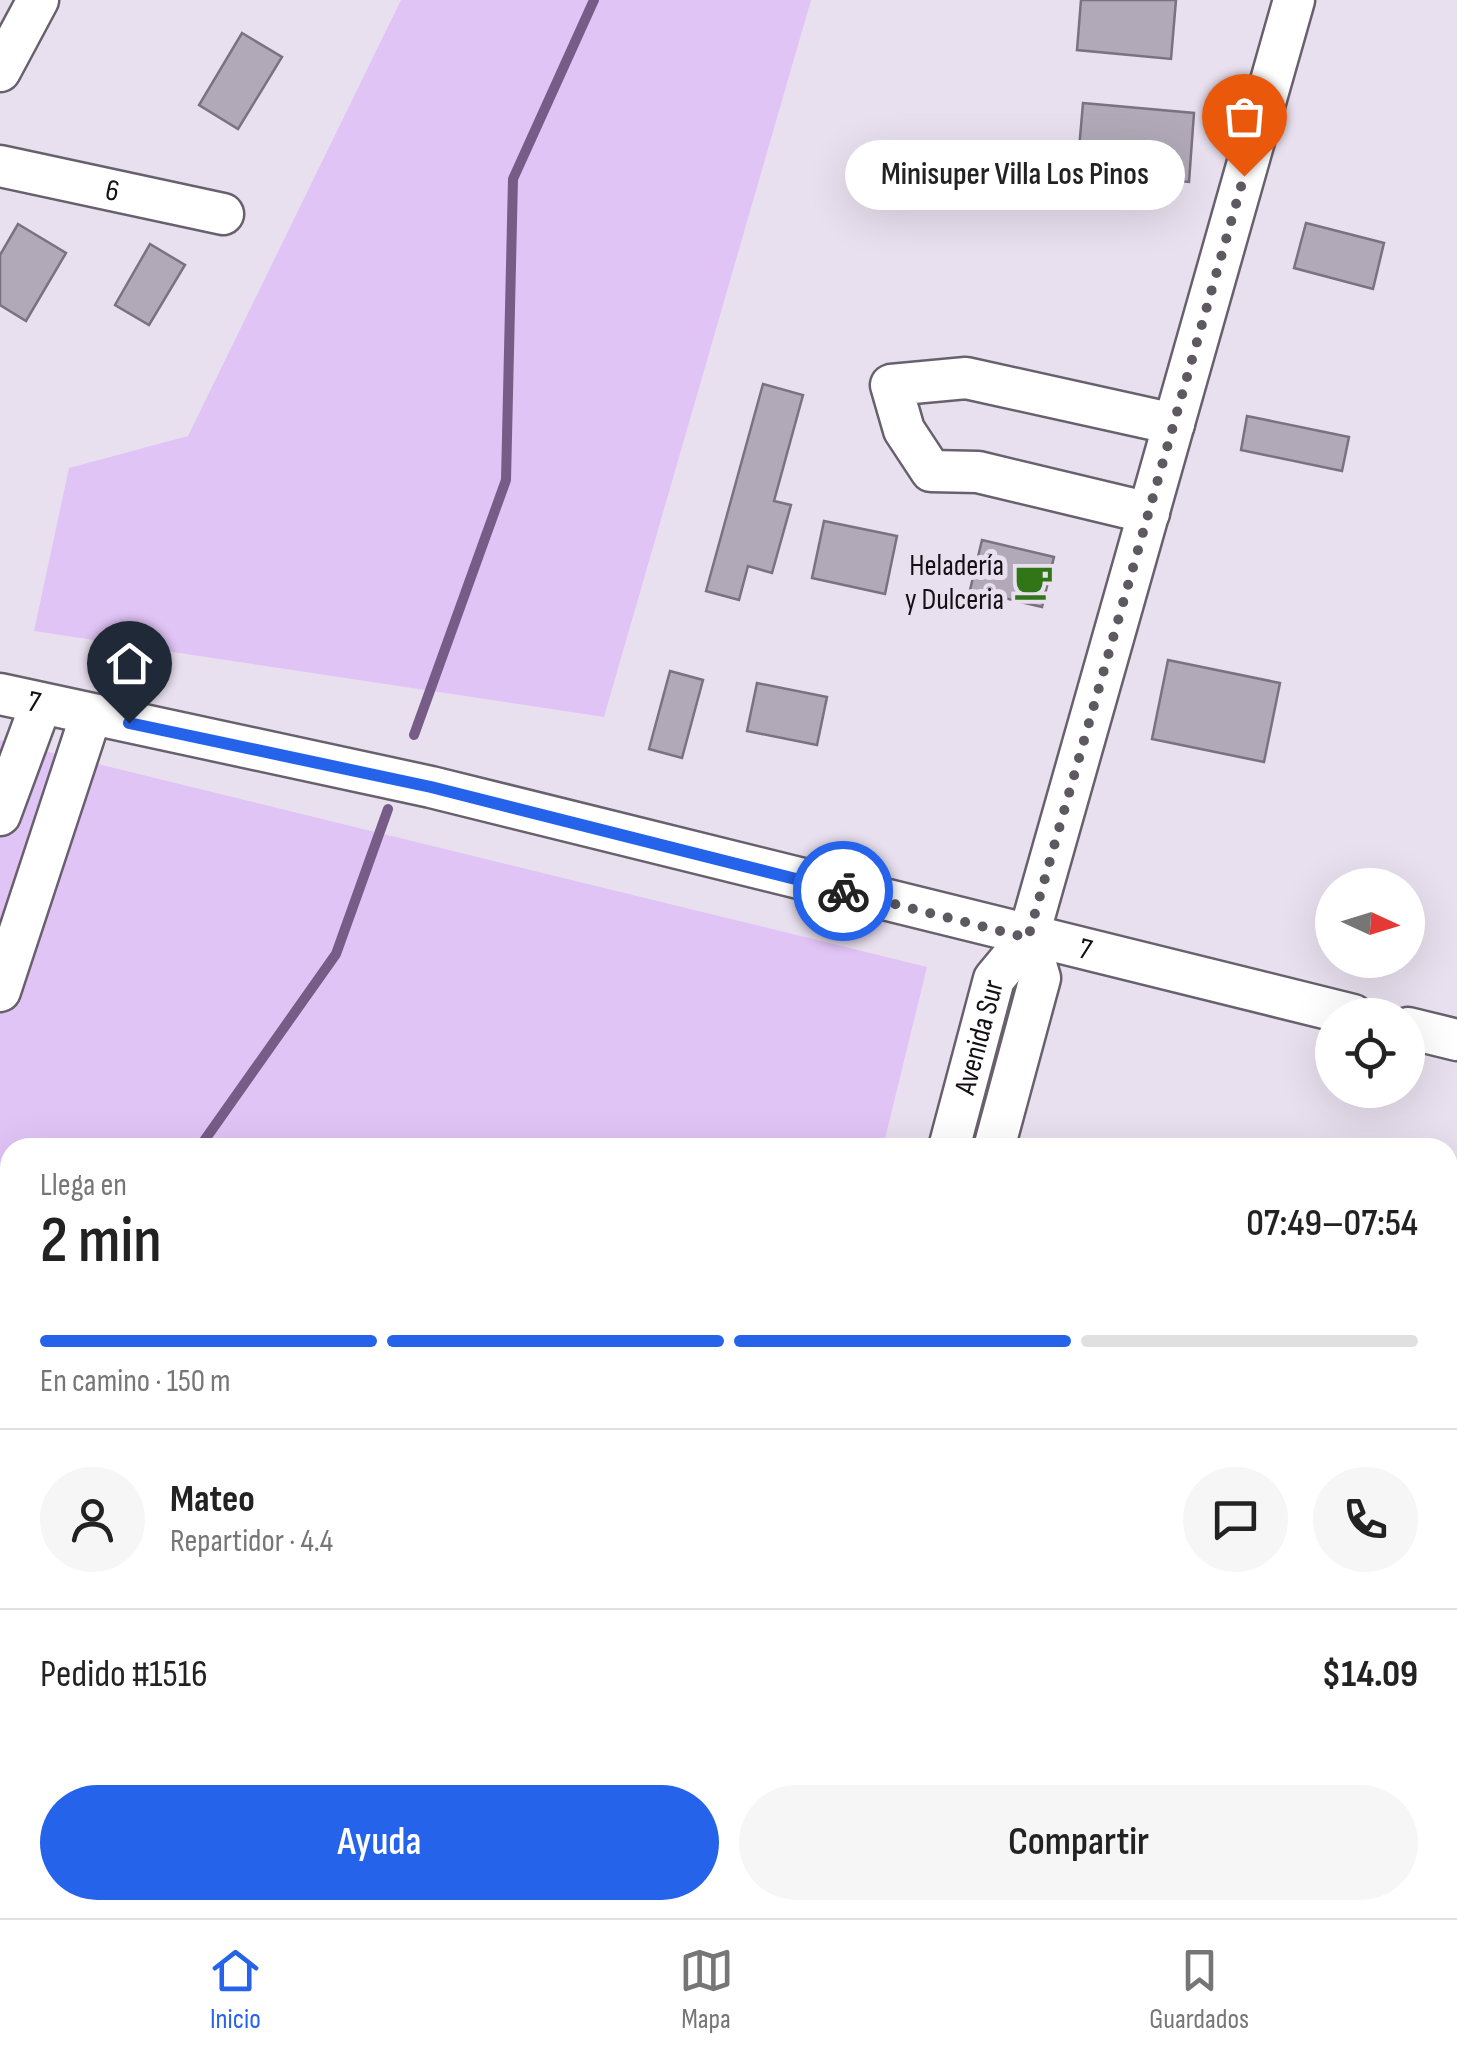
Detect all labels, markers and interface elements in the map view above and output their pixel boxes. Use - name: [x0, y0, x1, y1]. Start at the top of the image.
- pin: [1202, 74, 1287, 177]
- icon: bag: [1217, 89, 1272, 144]
- callout: Minisuper Villa Los Pinos: [844, 141, 1184, 211]
- text: Minisuper Villa Los Pinos: [881, 155, 1149, 194]
- street label: 6: [102, 172, 122, 210]
- place label: Heladería y Dulceria: [905, 548, 1004, 618]
- cafe icon: Heladería y Dulceria: [1013, 561, 1055, 603]
- pin: [87, 621, 172, 724]
- icon: home: [102, 636, 157, 691]
- street label: 7: [24, 683, 44, 721]
- courier: [793, 841, 893, 941]
- icon: bike: [816, 864, 871, 919]
- north arrow: [1315, 868, 1425, 978]
- map controls: [1315, 868, 1425, 1108]
- street label: 7: [1075, 931, 1095, 969]
- street label: Avenida Sur: [947, 975, 1012, 1099]
- button: locate: [1315, 998, 1425, 1108]
- text: Llega en: [40, 1166, 127, 1205]
- text: 07:49–07:54: [1246, 1201, 1418, 1246]
- text: 2 min: [40, 1203, 162, 1281]
- text: En camino · 150 m: [40, 1362, 231, 1401]
- button: person: [40, 1467, 145, 1572]
- button: chat: [1183, 1467, 1288, 1572]
- button: phone: [1313, 1467, 1418, 1572]
- text: Mateo: [170, 1477, 255, 1522]
- text: Repartidor · 4.4: [170, 1522, 333, 1561]
- text: Pedido #1516: [40, 1652, 208, 1697]
- text: $14.09: [1322, 1652, 1418, 1697]
- button: Ayuda: [40, 1785, 719, 1900]
- button: Compartir: [739, 1785, 1418, 1900]
- tab: Inicio: [208, 1943, 263, 2036]
- tab: Mapa: [679, 1943, 734, 2036]
- tab: Guardados: [1149, 1943, 1249, 2036]

